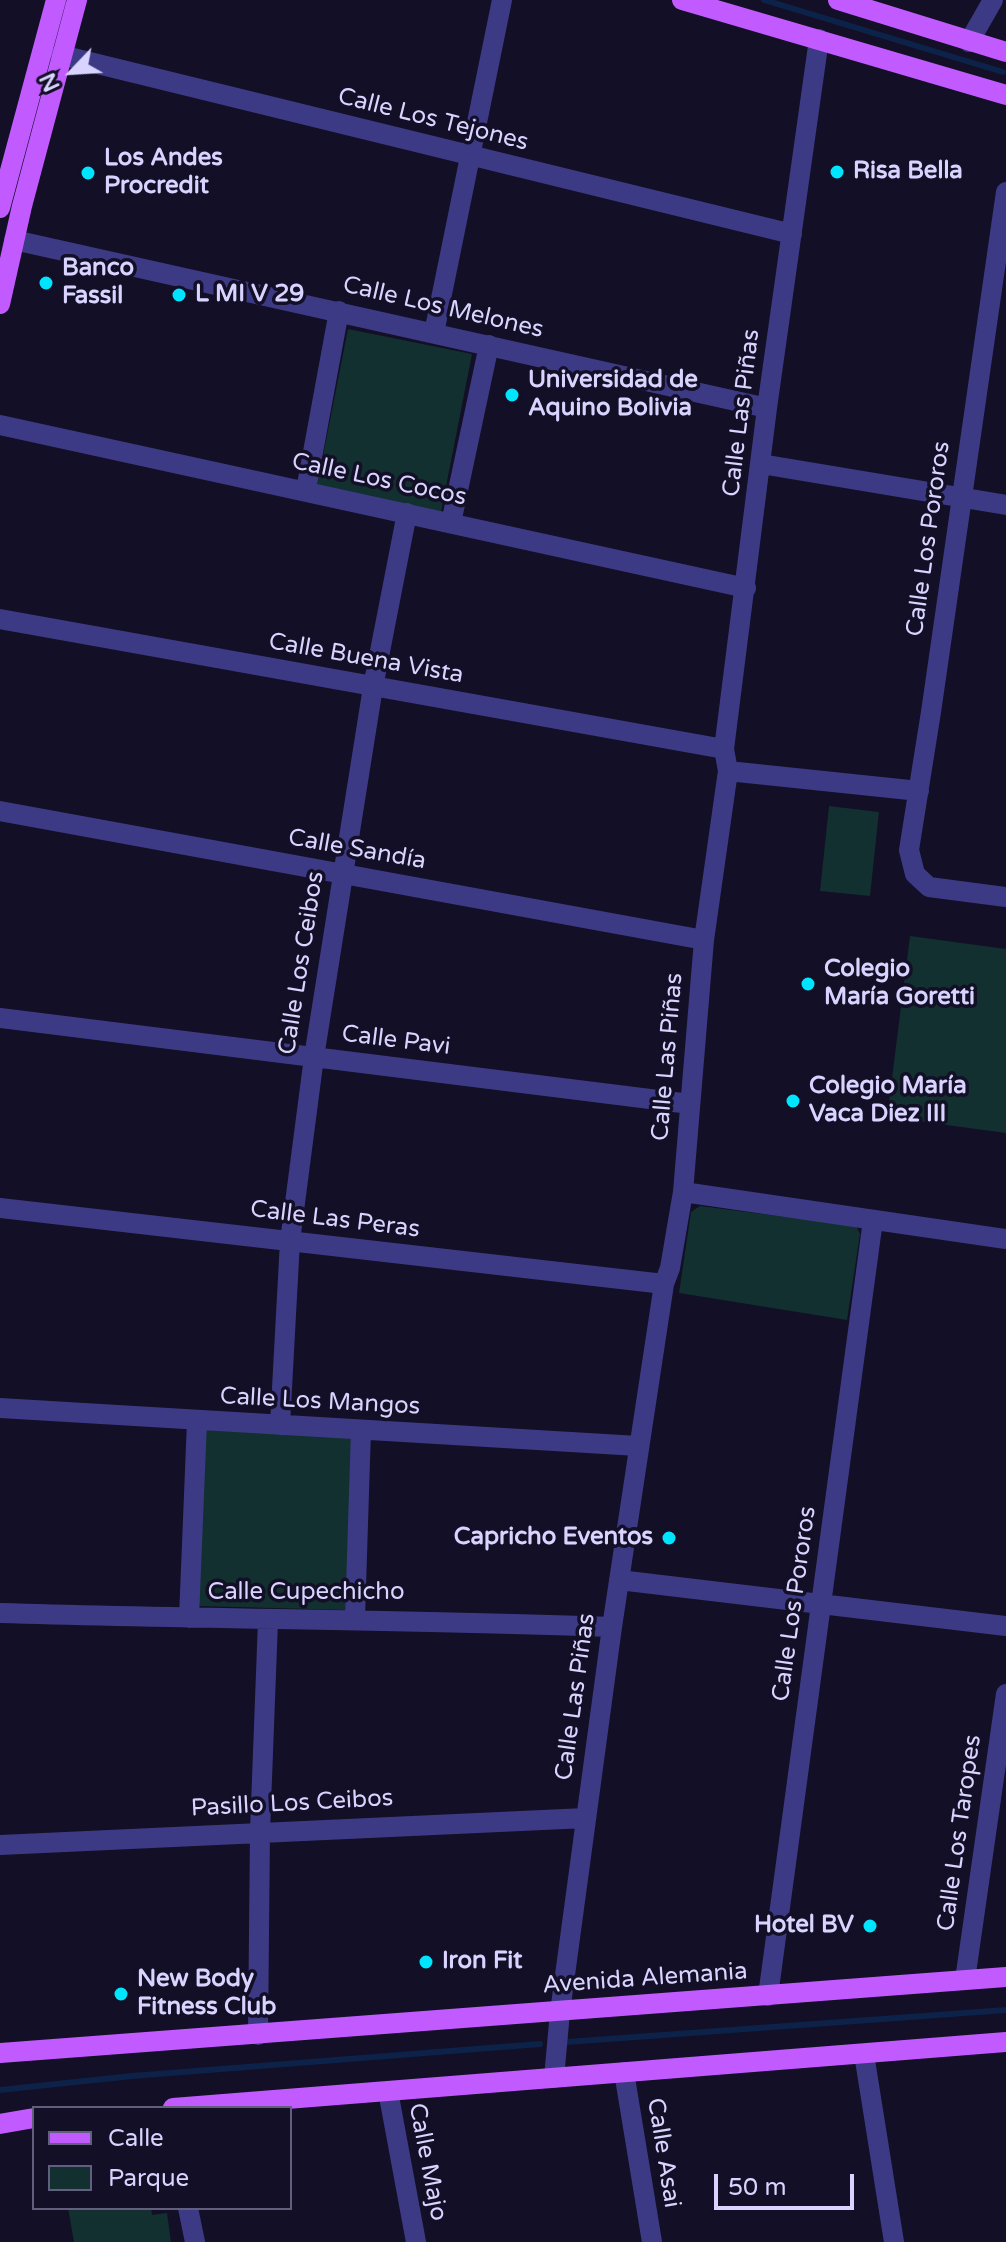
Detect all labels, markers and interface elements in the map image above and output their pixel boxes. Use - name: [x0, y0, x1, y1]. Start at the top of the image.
- north arrow: [32, 32, 112, 112]
- text: N: [35, 69, 66, 96]
- street label: Calle Los Tejones: [335, 82, 531, 158]
- place label: Los Andes Procredit: [104, 145, 223, 201]
- place label: Risa Bella: [853, 158, 963, 186]
- marker: Risa Bella: [828, 163, 846, 181]
- marker: Los Andes Procredit: [79, 164, 97, 182]
- place label: Banco Fassil: [62, 255, 134, 311]
- street label: Calle Los Melones: [340, 271, 546, 345]
- marker: Banco Fassil: [37, 274, 55, 292]
- place label: L MI V 29: [195, 281, 304, 309]
- marker: L MI V 29: [170, 286, 188, 304]
- street label: Calle Las Piñas: [717, 328, 767, 498]
- place label: Universidad de Aquino Bolivia: [528, 367, 698, 423]
- marker: Universidad de Aquino Bolivia: [503, 386, 521, 404]
- street label: Calle Los Pororos: [901, 440, 957, 638]
- street label: Calle Los Cocos: [289, 447, 469, 513]
- street label: Calle Buena Vista: [266, 628, 466, 690]
- street label: Calle Sandía: [286, 824, 428, 876]
- street label: Calle Los Ceibos: [273, 869, 331, 1057]
- place label: Colegio María Goretti: [824, 956, 975, 1012]
- street label: Calle Las Piñas: [646, 972, 690, 1142]
- marker: Colegio María Goretti: [799, 975, 817, 993]
- street label: Calle Pavi: [340, 1020, 452, 1062]
- place label: Colegio María Vaca Diez III: [809, 1073, 967, 1129]
- marker: Colegio María Vaca Diez III: [784, 1092, 802, 1110]
- street label: Calle Las Peras: [249, 1195, 421, 1245]
- street label: Calle Los Mangos: [219, 1382, 421, 1422]
- street label: Calle Los Pororos: [767, 1505, 823, 1703]
- place label: Capricho Eventos: [454, 1524, 653, 1552]
- marker: Capricho Eventos: [660, 1529, 678, 1547]
- street label: Calle Cupechicho: [207, 1579, 405, 1607]
- street label: Calle Las Piñas: [550, 1612, 602, 1782]
- street label: Calle Los Taropes: [932, 1733, 988, 1933]
- street label: Pasillo Los Ceibos: [190, 1784, 394, 1824]
- place label: Hotel BV: [754, 1912, 854, 1940]
- marker: Hotel BV: [861, 1917, 879, 1935]
- place label: Iron Fit: [442, 1948, 522, 1976]
- marker: Iron Fit: [417, 1953, 435, 1971]
- street label: Avenida Alemania: [541, 1957, 749, 2001]
- place label: New Body Fitness Club: [137, 1966, 276, 2022]
- marker: New Body Fitness Club: [112, 1985, 130, 2003]
- street label: Calle Asai: [640, 2096, 686, 2210]
- street label: Calle Majo: [401, 2101, 453, 2223]
- legend: [32, 2106, 292, 2210]
- text: Calle: [108, 2124, 164, 2153]
- scale bar: [718, 2158, 858, 2208]
- text: Parque: [108, 2164, 189, 2193]
- text: 50 m: [728, 2173, 786, 2202]

